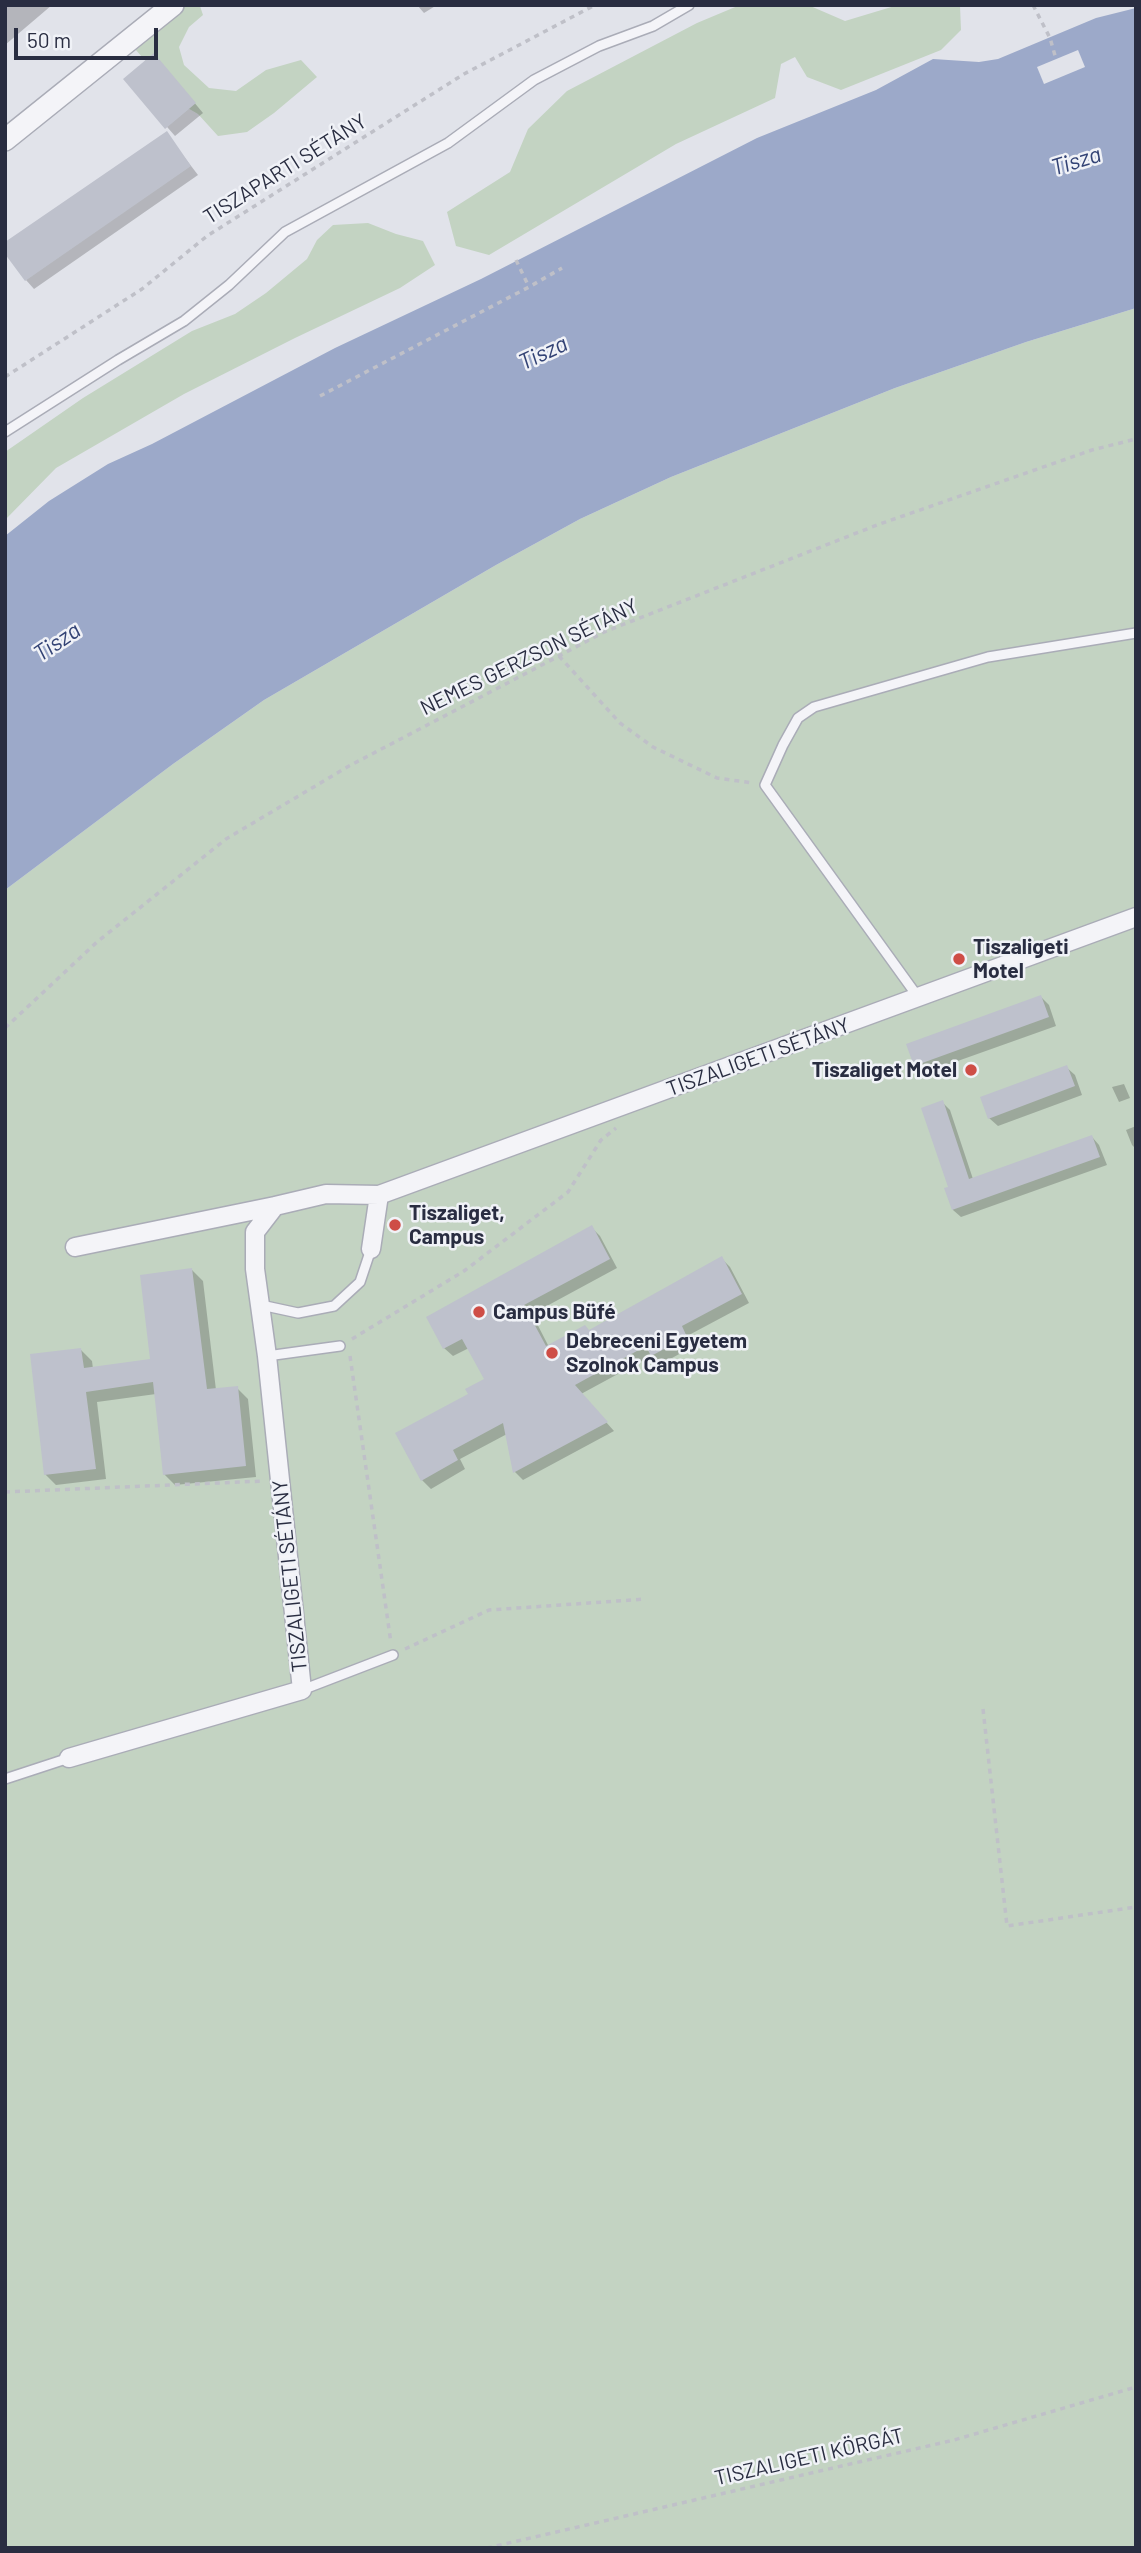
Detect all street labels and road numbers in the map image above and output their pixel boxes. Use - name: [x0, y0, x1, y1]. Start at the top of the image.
- street label: TISZAPARTI SÉTÁNY: [199, 109, 371, 229]
- street label: NEMES GERZSON SÉTÁNY: [416, 593, 642, 721]
- street label: TISZALIGETI SÉTÁNY: [663, 1012, 853, 1102]
- street label: TISZALIGETI SÉTÁNY: [267, 1479, 313, 1673]
- street label: TISZALIGETI KÖRGÁT: [712, 2423, 906, 2491]

